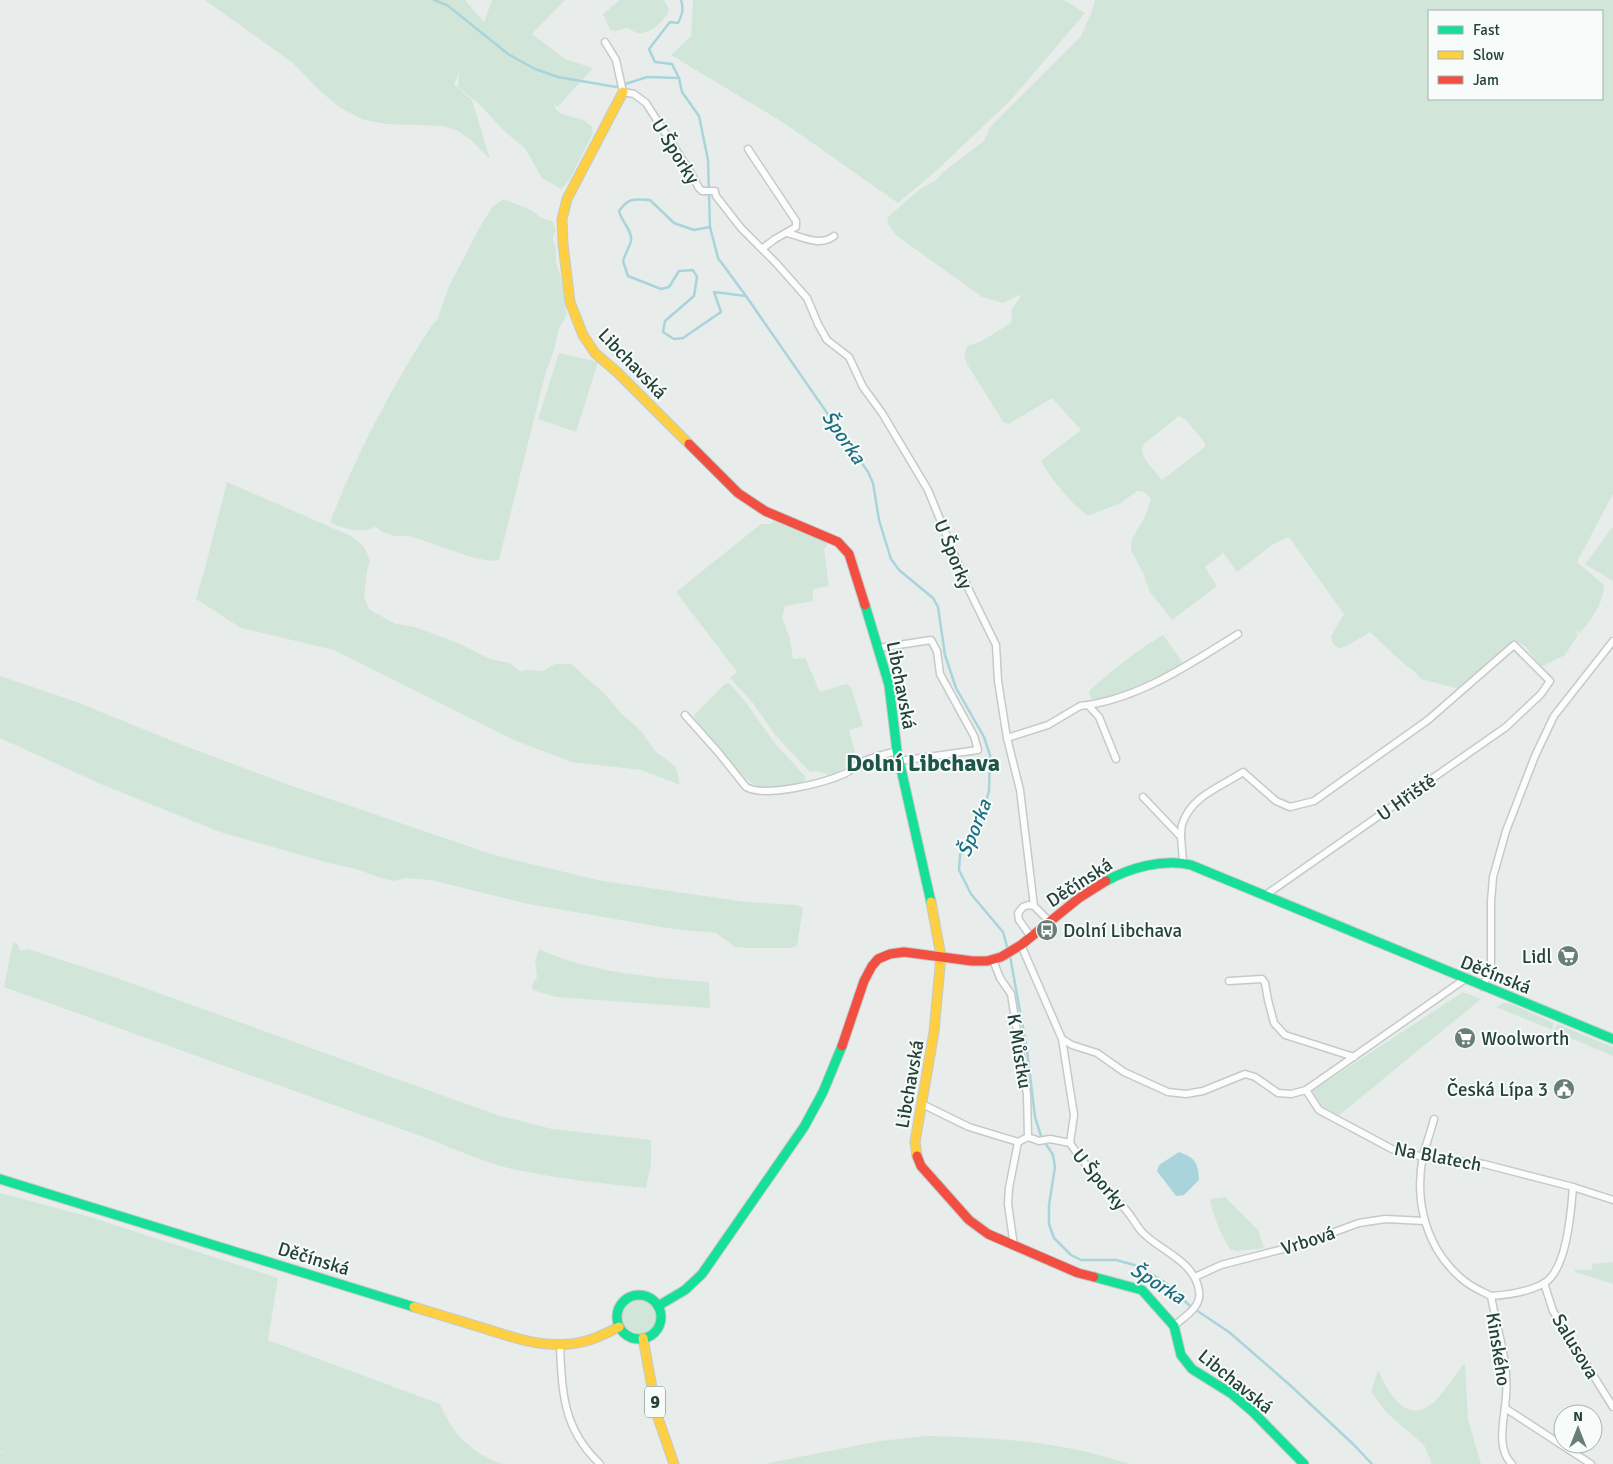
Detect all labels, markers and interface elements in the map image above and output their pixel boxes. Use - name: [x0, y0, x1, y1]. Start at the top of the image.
- legend: [1428, 10, 1603, 100]
- text: Fast: [1473, 21, 1500, 39]
- text: Slow: [1473, 46, 1504, 64]
- text: Jam: [1473, 71, 1499, 89]
- street label: U Šporky: [646, 114, 706, 189]
- street label: Libchavská: [593, 323, 672, 404]
- water label: Šporka: [816, 406, 871, 470]
- street label: U Šporky: [928, 516, 979, 593]
- street label: Libchavská: [881, 639, 921, 731]
- district label: Dolní Libchava: [846, 748, 1000, 778]
- street label: U Hřiště: [1372, 769, 1441, 827]
- water label: Šporka: [952, 795, 998, 861]
- street label: Děčínská: [1042, 853, 1117, 913]
- bus stop icon: Dolní Libchava: [1035, 918, 1059, 942]
- place label: Dolní Libchava: [1063, 919, 1182, 943]
- supermarket icon: Lidl: [1556, 944, 1580, 968]
- place label: Lidl: [1522, 945, 1552, 969]
- street label: Děčínská: [1457, 950, 1534, 1000]
- street label: K Můstku: [1001, 1012, 1037, 1090]
- supermarket icon: Woolworth: [1453, 1026, 1477, 1050]
- place label: Woolworth: [1481, 1027, 1569, 1051]
- street label: Libchavská: [890, 1038, 930, 1130]
- place label: Česká Lípa 3: [1447, 1077, 1548, 1102]
- public building icon: Česká Lípa 3: [1552, 1077, 1576, 1101]
- street label: Na Blatech: [1392, 1137, 1484, 1177]
- street label: U Šporky: [1067, 1143, 1133, 1215]
- street label: Vrbová: [1278, 1221, 1338, 1261]
- street label: Děčínská: [275, 1237, 353, 1281]
- water label: Šporka: [1126, 1257, 1190, 1310]
- street label: Salusova: [1546, 1309, 1604, 1384]
- street label: Kinského: [1480, 1311, 1516, 1388]
- street label: Libchavská: [1193, 1344, 1278, 1419]
- road number: 9: [645, 1386, 665, 1418]
- north arrow: [1553, 1404, 1603, 1454]
- text: N: [1573, 1408, 1583, 1425]

